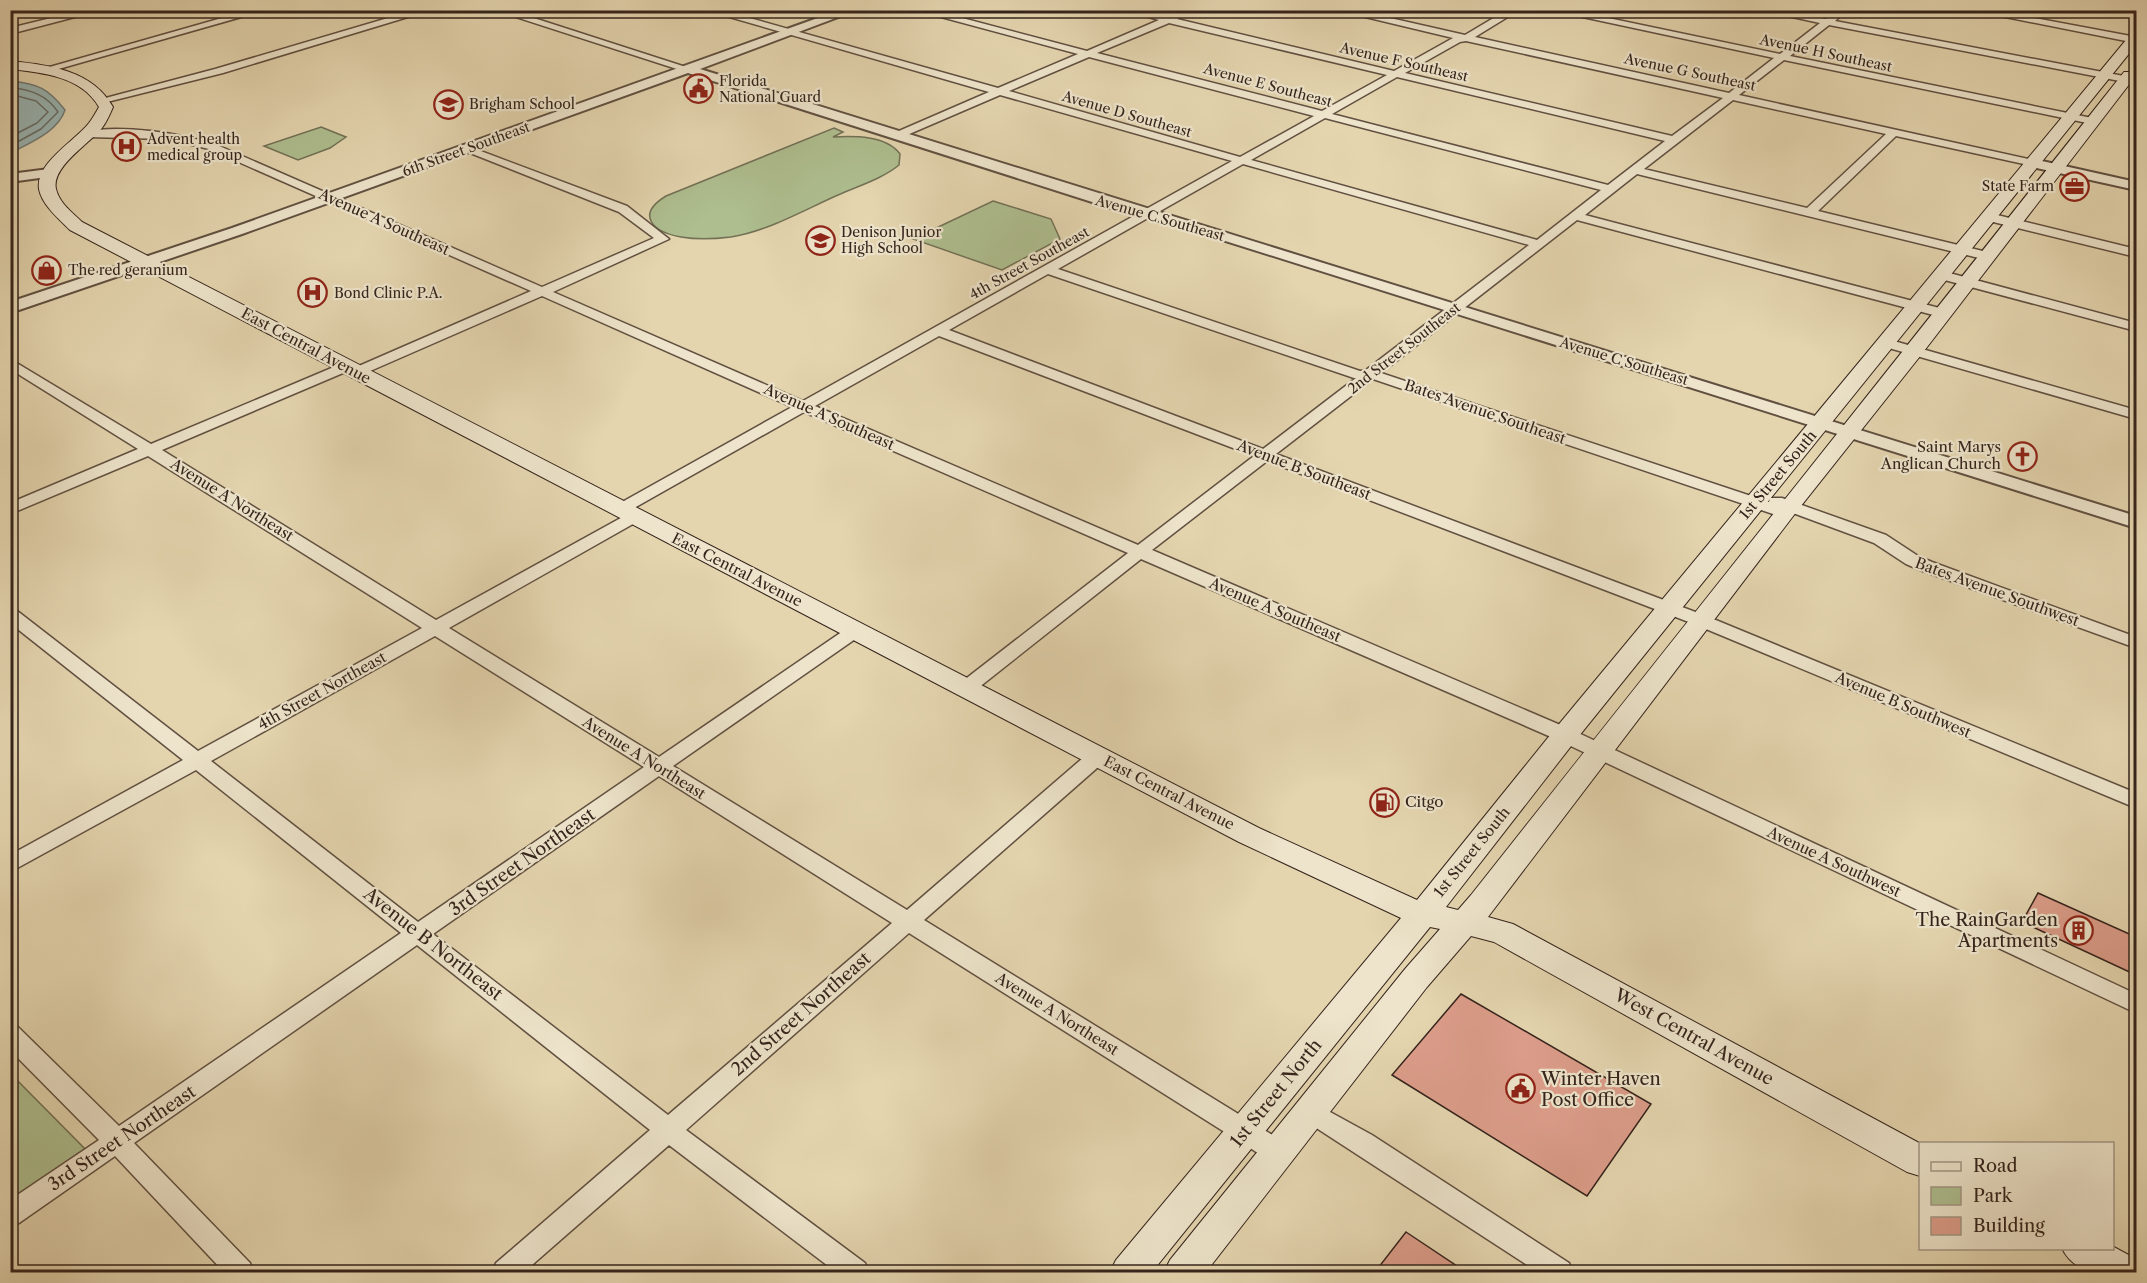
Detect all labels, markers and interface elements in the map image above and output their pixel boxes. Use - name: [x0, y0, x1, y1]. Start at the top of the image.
- street label: Avenue H Southeast: [1757, 30, 1894, 76]
- street label: Avenue F Southeast: [1337, 38, 1470, 86]
- street label: Avenue G Southeast: [1622, 49, 1757, 95]
- street label: Avenue E Southeast: [1201, 59, 1334, 111]
- place label: Florida National Guard: [719, 72, 821, 106]
- public building icon: Florida National Guard: [682, 73, 714, 105]
- street label: Avenue D Southeast: [1059, 87, 1194, 141]
- school or university icon: Brigham School: [432, 88, 464, 120]
- place label: Brigham School: [469, 95, 575, 113]
- street label: 6th Street Southeast: [400, 118, 532, 180]
- place label: Advent health medical group: [146, 130, 242, 164]
- hospital icon: Advent health medical group: [110, 131, 142, 163]
- office icon: State Farm: [2059, 170, 2091, 202]
- place label: State Farm: [1982, 177, 2054, 195]
- street label: Avenue A Southeast: [315, 184, 453, 259]
- street label: Avenue C Southeast: [1092, 191, 1227, 245]
- place label: Denison Junior High School: [841, 223, 941, 257]
- street label: 4th Street Southeast: [966, 223, 1092, 303]
- school or university icon: Denison Junior High School: [804, 224, 836, 256]
- shop icon: The red geranium: [31, 254, 63, 286]
- place label: The red geranium: [68, 261, 188, 279]
- hospital icon: Bond Clinic P.A.: [297, 277, 329, 309]
- place label: Bond Clinic P.A.: [334, 284, 443, 302]
- street label: 2nd Street Southeast: [1344, 298, 1464, 398]
- street label: East Central Avenue: [238, 303, 374, 388]
- street label: Avenue C Southeast: [1557, 333, 1691, 389]
- street label: Bates Avenue Southeast: [1402, 375, 1569, 448]
- street label: Avenue A Southeast: [760, 379, 898, 454]
- street label: 1st Street South: [1735, 426, 1821, 523]
- street label: Avenue B Southeast: [1234, 435, 1374, 504]
- place label: Saint Marys Anglican Church: [1880, 437, 2002, 473]
- church icon: Saint Marys Anglican Church: [2006, 440, 2038, 472]
- street label: Avenue A Northeast: [166, 453, 298, 545]
- street label: East Central Avenue: [669, 528, 806, 611]
- street label: Bates Avenue Southwest: [1913, 553, 2082, 630]
- street label: Avenue A Southeast: [1205, 573, 1345, 646]
- street label: 4th Street Northeast: [254, 647, 390, 734]
- street label: Avenue B Southwest: [1832, 667, 1975, 742]
- street label: Avenue A Northeast: [578, 711, 710, 803]
- street label: East Central Avenue: [1101, 751, 1238, 834]
- fuel station icon: Citgo: [1368, 786, 1400, 818]
- place label: Citgo: [1405, 792, 1443, 811]
- street label: 1st Street South: [1429, 802, 1514, 901]
- street label: 3rd Street Northeast: [445, 803, 600, 921]
- street label: Avenue A Southwest: [1764, 822, 1905, 901]
- street label: Avenue B Northeast: [358, 882, 507, 1006]
- place label: The RainGarden Apartments: [1916, 909, 2058, 952]
- building icon: The RainGarden Apartments: [2063, 914, 2095, 946]
- street label: 2nd Street Northeast: [727, 947, 876, 1081]
- street label: Avenue A Northeast: [991, 967, 1123, 1059]
- street label: West Central Avenue: [1609, 983, 1778, 1090]
- street label: 1st Street North: [1226, 1034, 1326, 1152]
- place label: Winter Haven Post Office: [1540, 1068, 1661, 1111]
- public building icon: Winter Haven Post Office: [1504, 1073, 1536, 1105]
- street label: 3rd Street Northeast: [44, 1080, 200, 1196]
- legend: [1919, 1142, 2114, 1250]
- text: Road: [1973, 1155, 2018, 1177]
- text: Park: [1973, 1185, 2014, 1207]
- text: Building: [1973, 1215, 2045, 1237]

